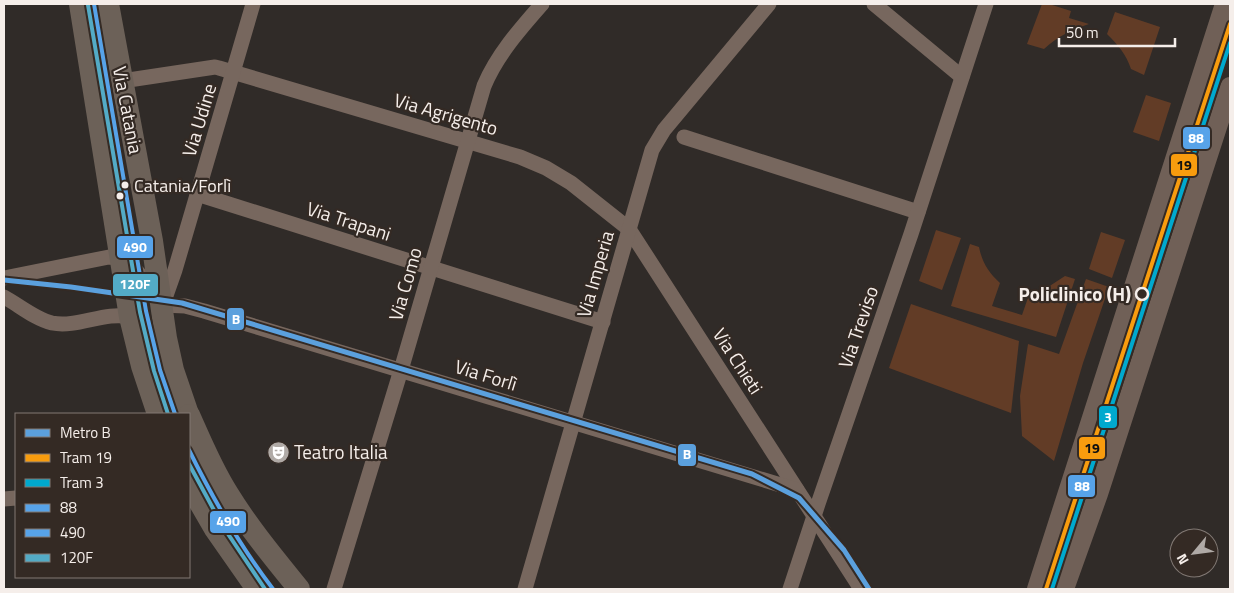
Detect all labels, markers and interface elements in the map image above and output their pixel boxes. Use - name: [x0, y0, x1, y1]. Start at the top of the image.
- scale bar: [1059, 15, 1175, 47]
- text: 50 m: [1066, 21, 1099, 44]
- street label: Via Catania: [106, 64, 151, 157]
- street label: Via Udine: [174, 80, 223, 160]
- street label: Via Agrigento: [391, 85, 501, 142]
- line badge: 88: [1182, 126, 1211, 150]
- text: 88: [1188, 127, 1204, 148]
- line badge: 19: [1170, 153, 1198, 177]
- text: 19: [1176, 154, 1192, 175]
- place label: Catania/Forlì: [134, 172, 231, 199]
- marker: Catania/Forlì: [120, 180, 130, 190]
- unlabelled marker: [115, 191, 125, 201]
- street label: Via Trapani: [303, 193, 395, 248]
- street label: Via Imperia: [568, 226, 621, 321]
- line badge: 490: [116, 235, 154, 259]
- text: 490: [123, 236, 147, 257]
- street label: Via Como: [380, 244, 429, 324]
- line badge: 120F: [112, 273, 159, 297]
- text: 120F: [120, 273, 151, 294]
- place label: Policlinico (H): [1019, 279, 1131, 308]
- street label: Via Treviso: [830, 282, 885, 372]
- marker: Policlinico (H): [1135, 287, 1149, 301]
- line badge: B: [226, 307, 245, 331]
- text: B: [232, 308, 240, 329]
- street label: Via Chieti: [706, 322, 771, 400]
- street label: Via Forlì: [451, 351, 521, 398]
- line badge: 3: [1098, 405, 1118, 429]
- text: 3: [1104, 406, 1112, 427]
- legend: [15, 413, 190, 578]
- text: Metro B: [60, 421, 111, 444]
- line badge: 19: [1078, 436, 1106, 460]
- place label: Teatro Italia: [294, 437, 388, 466]
- text: 19: [1084, 437, 1100, 458]
- theatre icon: Teatro Italia: [266, 440, 290, 464]
- line badge: B: [677, 443, 697, 467]
- text: B: [683, 443, 691, 464]
- text: Tram 19: [60, 446, 112, 469]
- text: Tram 3: [60, 471, 104, 494]
- line badge: 88: [1067, 474, 1096, 498]
- text: 88: [1074, 475, 1090, 496]
- text: 88: [60, 496, 77, 519]
- line badge: 490: [209, 510, 247, 534]
- text: 490: [216, 510, 240, 531]
- text: 490: [60, 521, 85, 544]
- north arrow: [1169, 528, 1219, 578]
- text: 120F: [60, 546, 93, 569]
- text: N: [1171, 550, 1194, 569]

